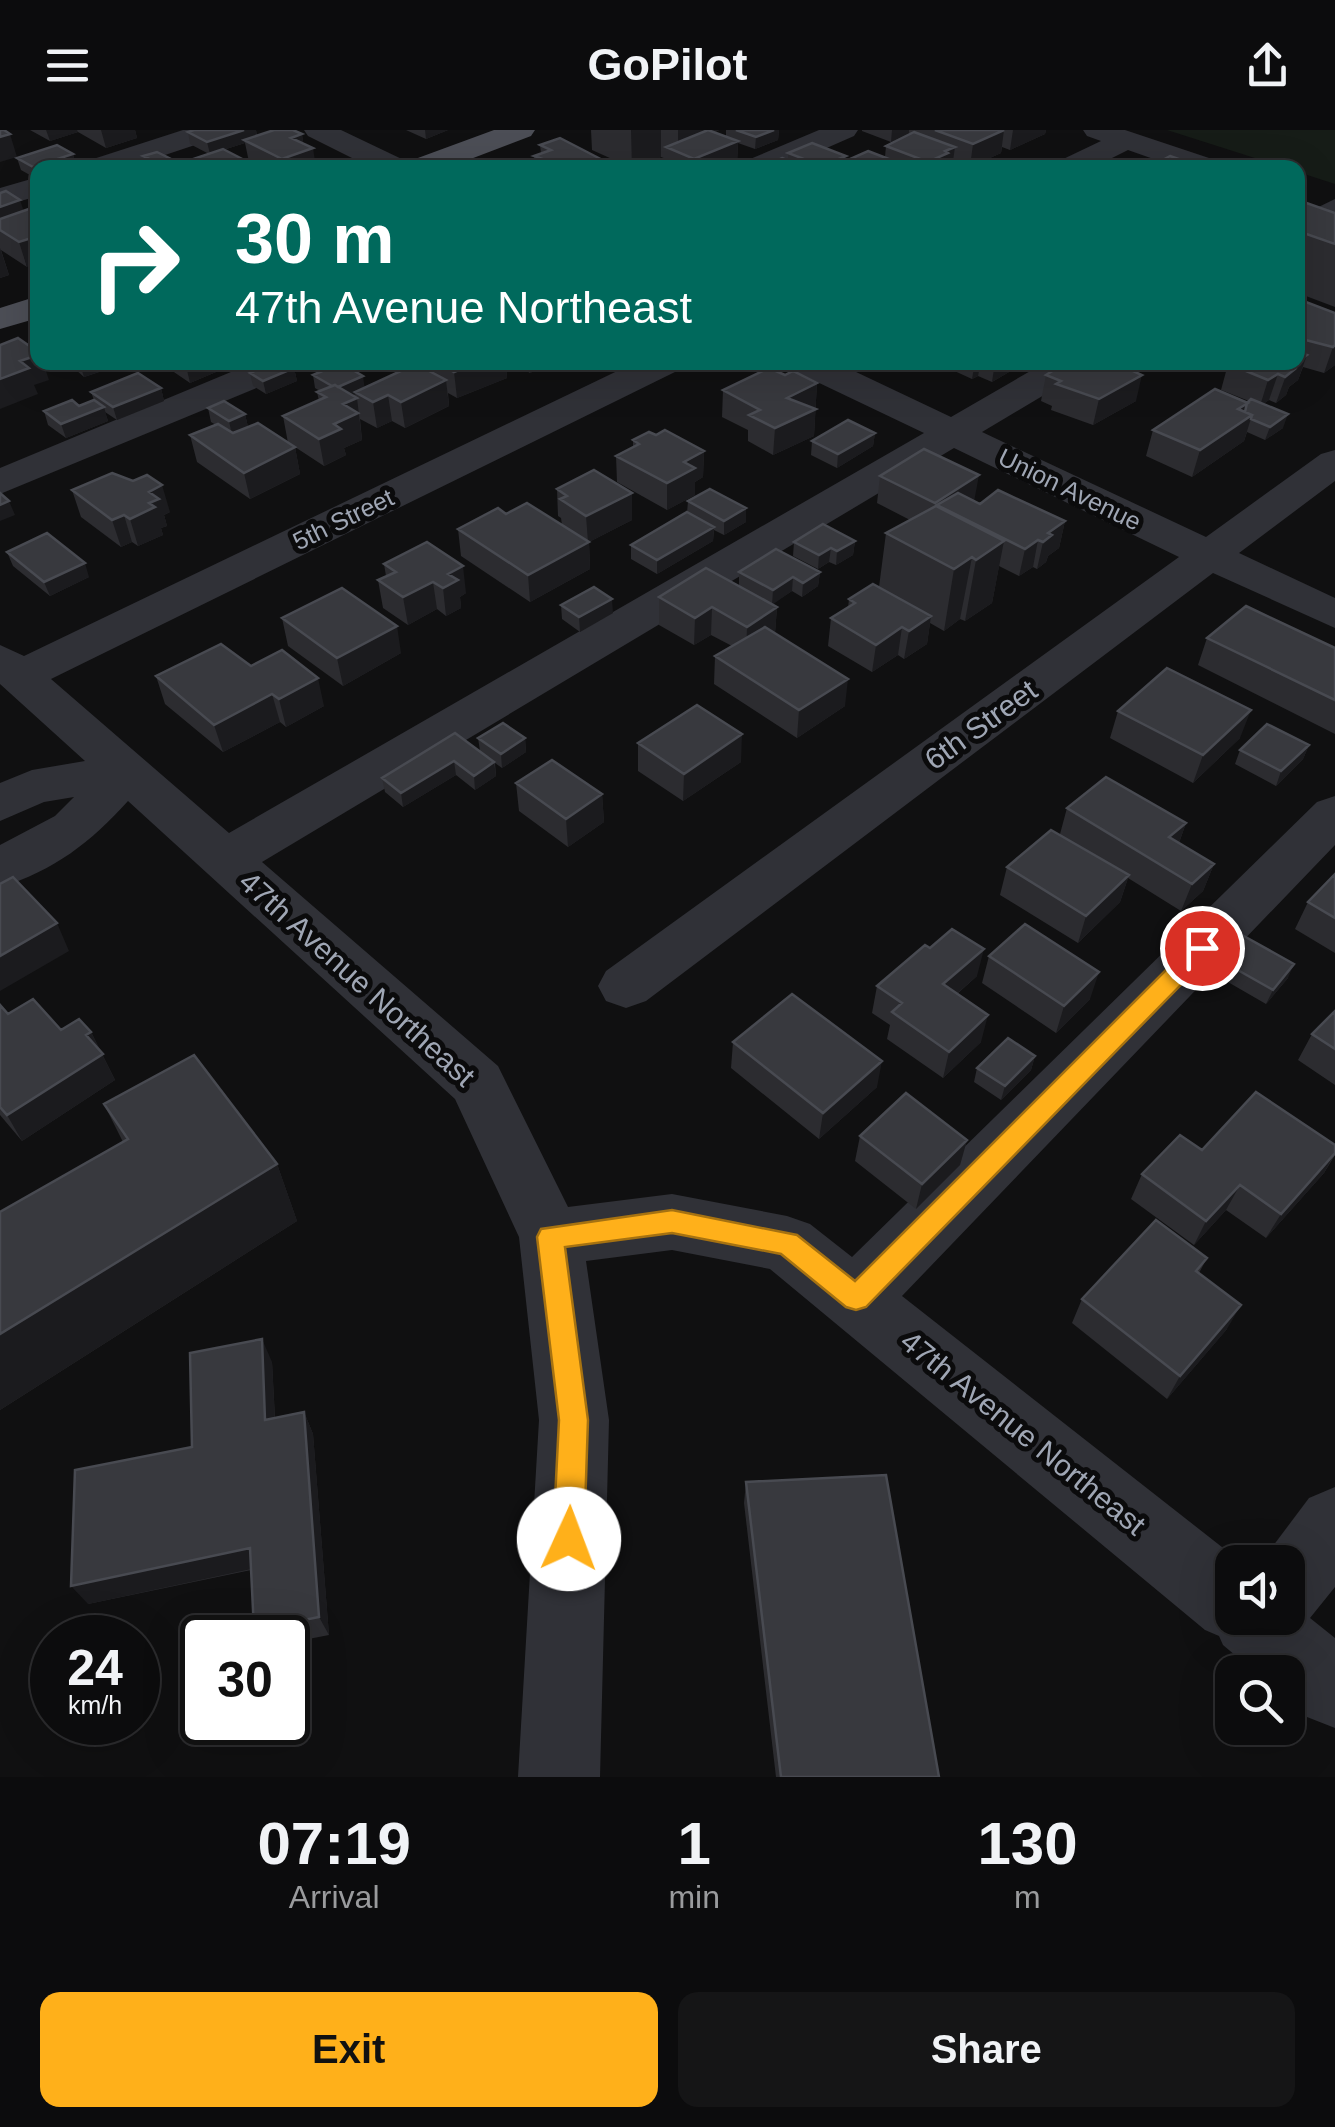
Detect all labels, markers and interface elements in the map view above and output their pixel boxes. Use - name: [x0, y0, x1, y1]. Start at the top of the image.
- icon: menu: [40, 38, 95, 93]
- icon: share: [1240, 38, 1295, 93]
- text: GoPilot: [588, 39, 747, 90]
- icon: right: [70, 200, 200, 330]
- text: 30 m: [235, 200, 395, 278]
- text: 47th Avenue Northeast: [235, 282, 692, 333]
- street label: Union Avenue: [994, 442, 1146, 536]
- street label: 5th Street: [288, 483, 398, 555]
- street label: 6th Street: [918, 673, 1044, 776]
- street label: 47th Avenue Northeast: [233, 864, 482, 1093]
- pin: [1160, 906, 1245, 991]
- icon: arrive: [1175, 921, 1230, 976]
- street label: 47th Avenue Northeast: [895, 1324, 1153, 1542]
- position arrow: [517, 1487, 621, 1591]
- map controls: [1215, 1545, 1305, 1745]
- button: sound: [1215, 1545, 1305, 1635]
- speed limit sign: 30: [180, 1615, 310, 1745]
- text: 24: [67, 1640, 123, 1696]
- button: search: [1215, 1655, 1305, 1745]
- text: km/h: [68, 1691, 122, 1719]
- text: 07:19: [257, 1810, 411, 1877]
- text: 1: [677, 1810, 711, 1877]
- text: 130: [977, 1810, 1078, 1877]
- text: Arrival: [289, 1879, 380, 1915]
- text: min: [668, 1879, 720, 1915]
- text: m: [1014, 1879, 1041, 1915]
- button: Exit: [40, 1992, 658, 2107]
- button: Share: [678, 1992, 1295, 2107]

